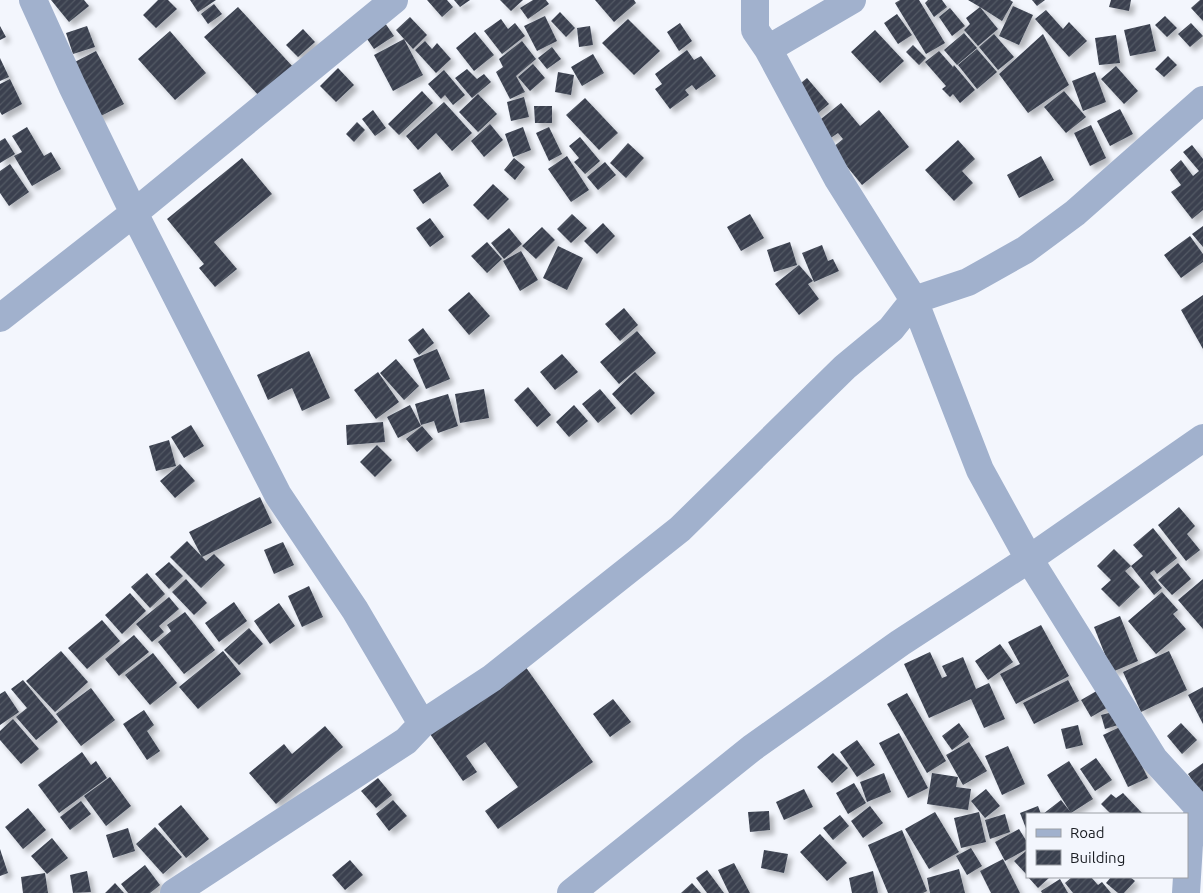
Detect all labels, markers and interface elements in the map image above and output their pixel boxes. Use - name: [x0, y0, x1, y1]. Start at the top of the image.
- legend: [1026, 813, 1188, 878]
- text: Road: [1070, 824, 1105, 841]
- text: Building: [1070, 849, 1125, 866]

